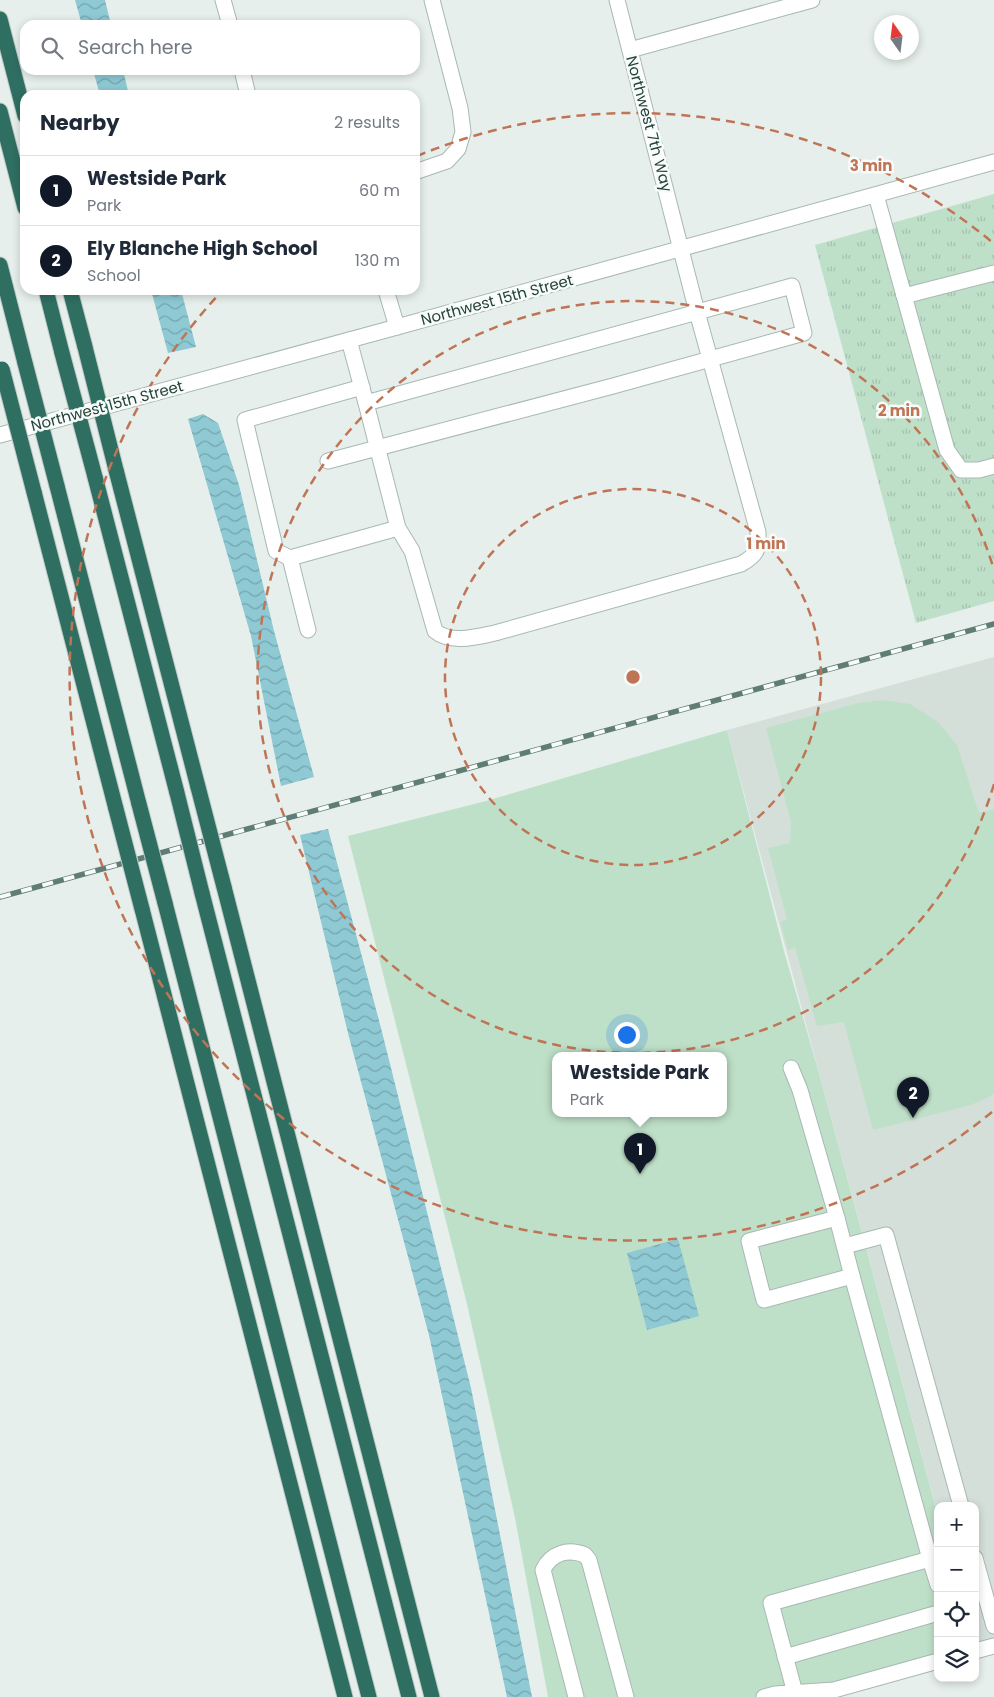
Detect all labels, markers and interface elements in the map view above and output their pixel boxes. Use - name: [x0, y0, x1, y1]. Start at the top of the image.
- north arrow: [874, 15, 919, 60]
- search box: [20, 20, 420, 75]
- icon: search: [38, 34, 66, 62]
- text: Search here: [78, 34, 192, 61]
- street label: Northwest 7th Way: [621, 53, 678, 195]
- text: Nearby: [40, 108, 120, 137]
- text: 2 results: [334, 111, 400, 134]
- text: 3 min: [850, 155, 892, 176]
- text: Westside Park: [87, 165, 226, 192]
- text: 1: [53, 179, 59, 202]
- text: 60 m: [359, 179, 400, 202]
- text: Park: [87, 194, 121, 217]
- text: Ely Blanche High School: [87, 235, 318, 262]
- text: 2: [51, 249, 61, 272]
- text: 130 m: [355, 249, 400, 272]
- text: School: [87, 264, 141, 287]
- street label: Northwest 15th Street: [418, 269, 575, 330]
- street label: Northwest 15th Street: [28, 375, 185, 436]
- text: 2 min: [878, 400, 920, 421]
- text: 1 min: [746, 533, 786, 554]
- centre of rings: [624, 668, 642, 686]
- your location: [614, 1022, 640, 1048]
- popup: [552, 1052, 727, 1117]
- text: Westside Park: [570, 1059, 709, 1086]
- pin: 2: [897, 1077, 929, 1118]
- text: Park: [570, 1088, 604, 1111]
- pin: 1: [624, 1133, 656, 1174]
- map controls: [934, 1502, 979, 1682]
- button: +: [934, 1502, 979, 1547]
- button: −: [934, 1547, 979, 1592]
- button: locate: [934, 1592, 979, 1637]
- button: layers: [934, 1637, 979, 1682]

